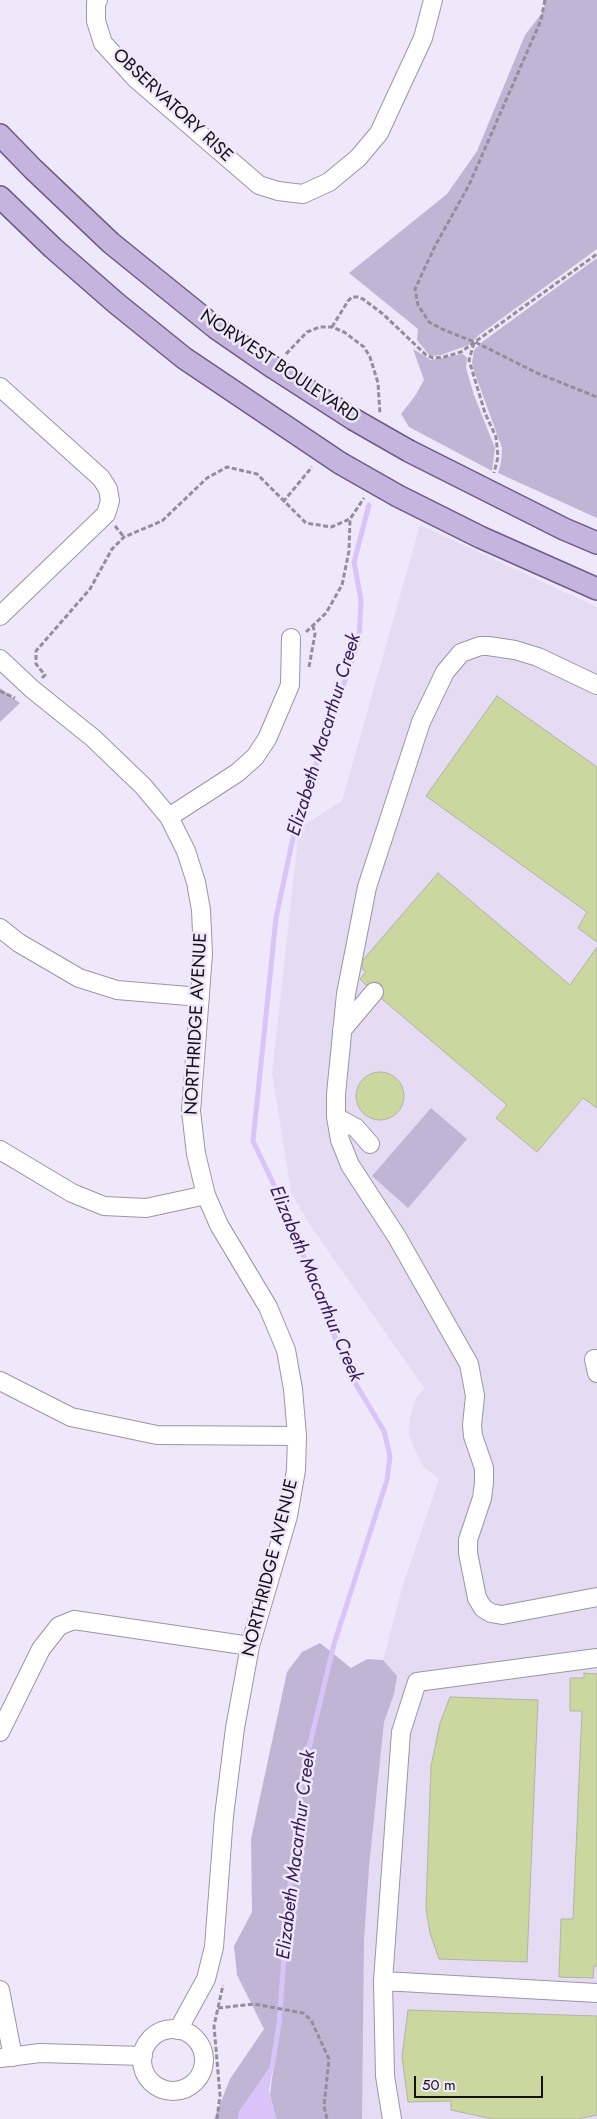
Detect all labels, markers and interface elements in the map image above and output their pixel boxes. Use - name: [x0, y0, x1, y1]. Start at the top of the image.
- street label: OBSERVATORY RISE: [107, 45, 237, 167]
- street label: NORWEST BOULEVARD: [195, 306, 363, 428]
- water label: Elizabeth Macarthur Creek: [283, 631, 367, 839]
- street label: NORTHRIDGE AVENUE: [181, 932, 213, 1116]
- water label: Elizabeth Macarthur Creek: [263, 1183, 367, 1385]
- street label: NORTHRIDGE AVENUE: [238, 1477, 304, 1659]
- water label: Elizabeth Macarthur Creek: [273, 1749, 321, 1961]
- scale bar: [417, 2066, 546, 2098]
- text: 50 m: [422, 2074, 456, 2096]

